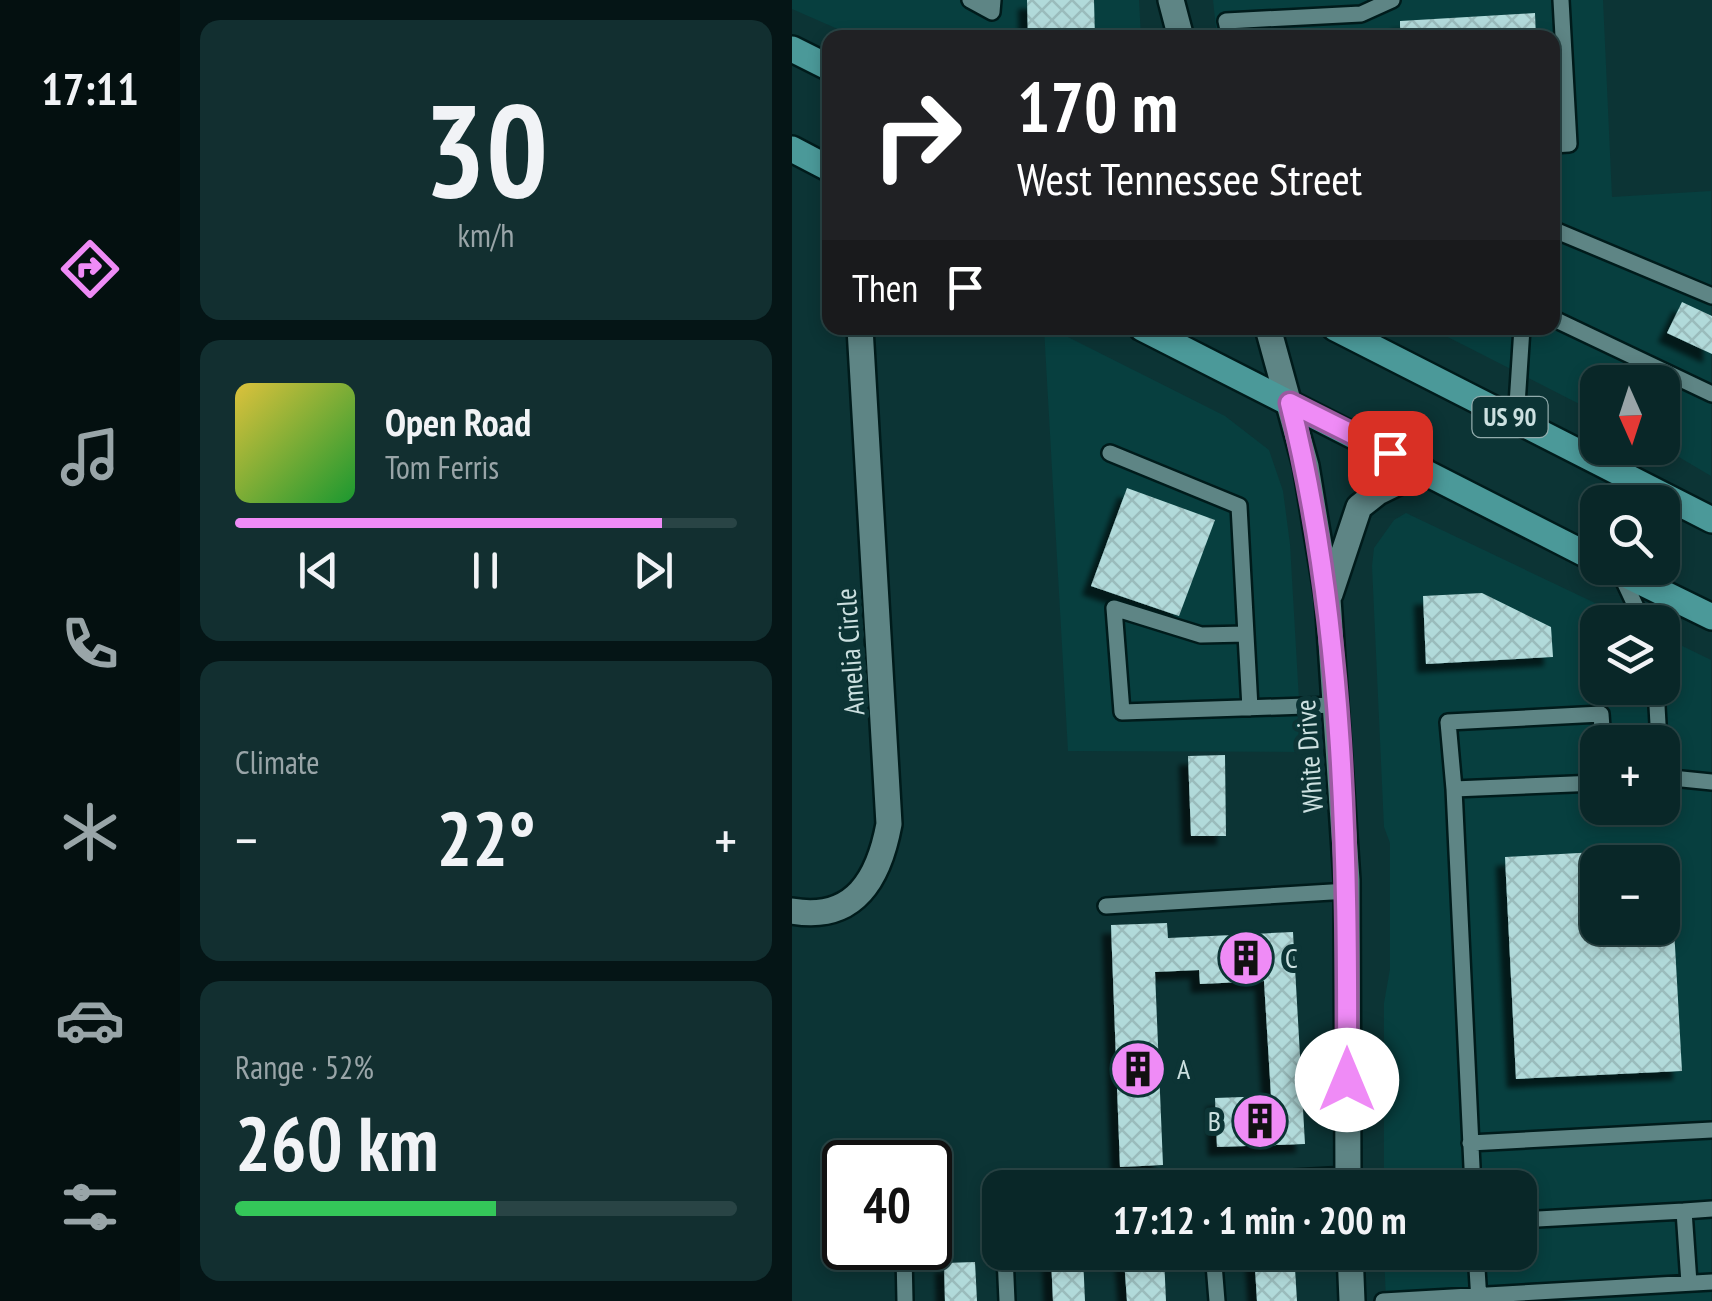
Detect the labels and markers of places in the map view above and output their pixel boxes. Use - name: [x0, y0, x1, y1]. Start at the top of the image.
- pin: [1348, 411, 1433, 496]
- building icon: C: [1216, 928, 1276, 988]
- place label: C: [1285, 939, 1298, 976]
- building icon: A: [1108, 1039, 1168, 1099]
- place label: A: [1177, 1050, 1191, 1087]
- building icon: B: [1230, 1091, 1290, 1151]
- place label: B: [1208, 1102, 1221, 1139]

